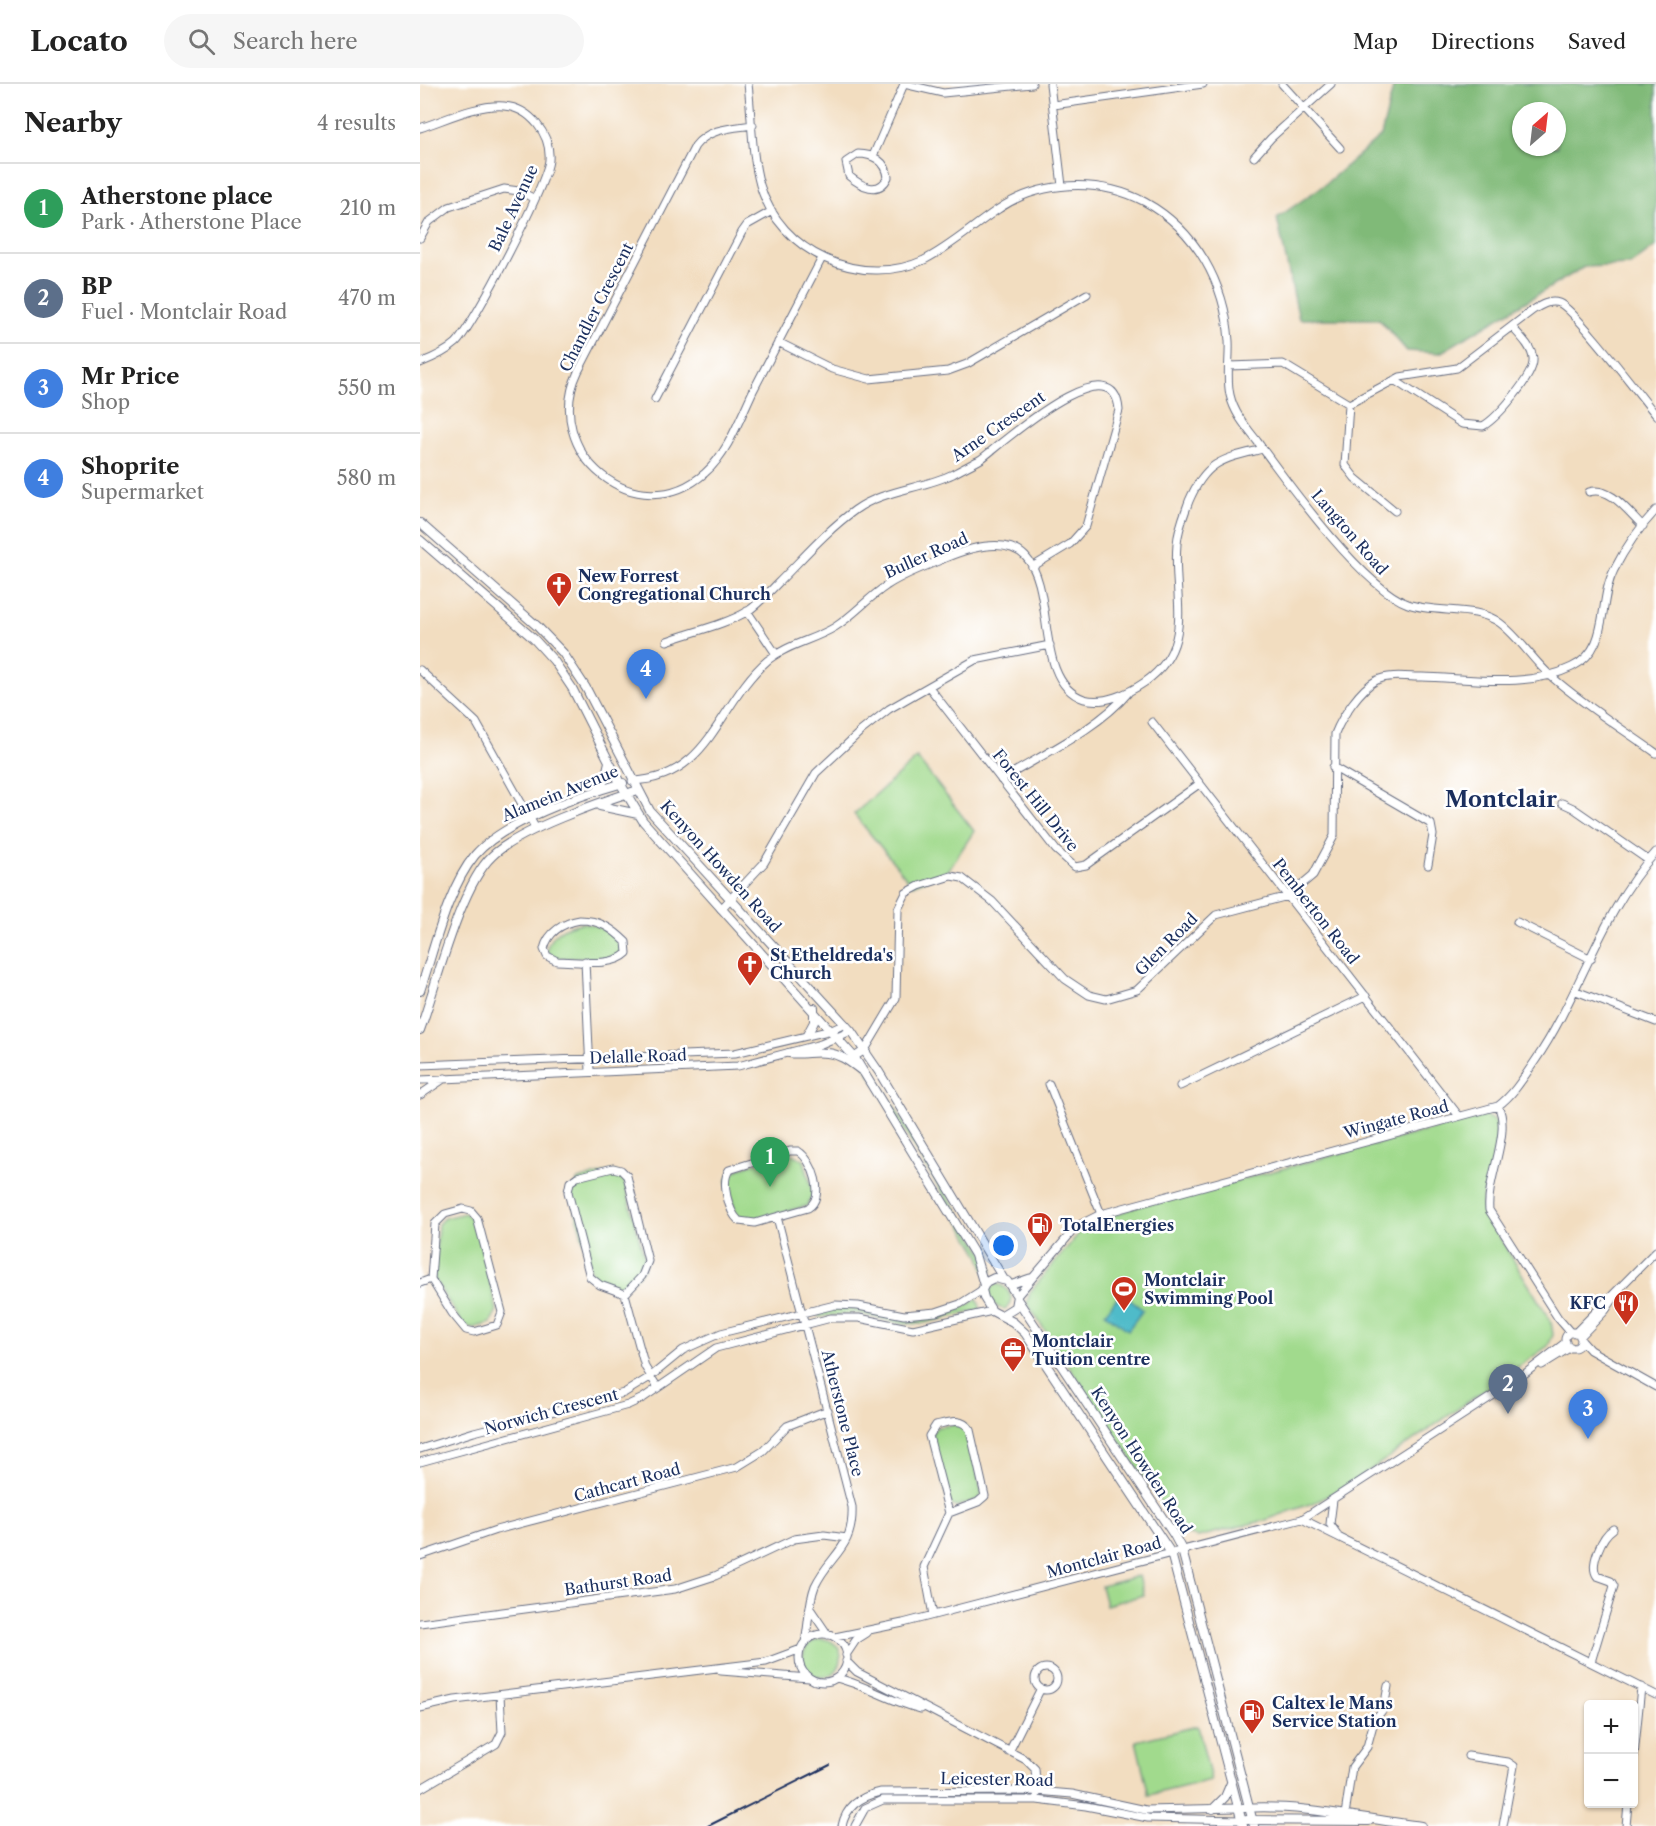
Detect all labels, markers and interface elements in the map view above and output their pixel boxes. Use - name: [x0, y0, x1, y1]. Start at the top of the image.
- search box: [164, 14, 584, 68]
- text: Locato: [30, 24, 128, 58]
- icon: search: [185, 25, 218, 58]
- text: Search here: [233, 28, 358, 55]
- text: Map: [1353, 29, 1398, 54]
- text: Directions: [1431, 29, 1535, 54]
- text: Saved: [1568, 29, 1626, 54]
- north arrow: [1512, 102, 1566, 156]
- text: Nearby: [24, 107, 122, 139]
- text: 4 results: [317, 111, 396, 135]
- street label: Bale Avenue: [484, 161, 542, 255]
- text: Atherstone place: [81, 183, 273, 210]
- text: 1: [39, 196, 48, 220]
- text: 210 m: [339, 196, 396, 220]
- text: Park · Atherstone Place: [81, 210, 302, 234]
- street label: Chandler Crescent: [555, 239, 637, 375]
- text: BP: [81, 273, 112, 300]
- text: 2: [38, 286, 49, 310]
- text: 470 m: [338, 286, 396, 310]
- text: Fuel · Montclair Road: [81, 300, 287, 324]
- text: Mr Price: [81, 363, 179, 390]
- text: 3: [38, 376, 49, 400]
- text: 550 m: [338, 376, 396, 400]
- street label: Arne Crescent: [947, 386, 1049, 466]
- text: Shop: [81, 390, 130, 414]
- text: Shoprite: [81, 453, 179, 480]
- text: 4: [38, 466, 49, 490]
- text: 580 m: [337, 466, 396, 490]
- text: Supermarket: [81, 480, 204, 504]
- street label: Langton Road: [1307, 485, 1393, 579]
- street label: Buller Road: [881, 528, 971, 582]
- place label: New Forrest Congregational Church: [578, 566, 771, 604]
- church icon: New Forrest Congregational Church: [544, 570, 574, 608]
- pin: 4: [626, 650, 666, 699]
- street label: Forest Hill Drive: [989, 745, 1083, 855]
- street label: Alamein Avenue: [498, 760, 621, 826]
- district label: Montclair: [1445, 786, 1557, 813]
- street label: Kenyon Howden Road: [656, 796, 786, 936]
- street label: Pemberton Road: [1269, 854, 1364, 968]
- street label: Glen Road: [1130, 908, 1202, 980]
- place label: St Etheldreda's Church: [770, 945, 893, 983]
- church icon: St Etheldreda's Church: [735, 949, 765, 987]
- street label: Delalle Road: [589, 1044, 687, 1068]
- street label: Wingate Road: [1340, 1095, 1451, 1143]
- pin: 1: [750, 1138, 790, 1187]
- fuel station icon: TotalEnergies: [1025, 1210, 1055, 1248]
- place label: TotalEnergies: [1060, 1215, 1174, 1235]
- your location: [989, 1231, 1018, 1260]
- place label: Montclair Swimming Pool: [1144, 1270, 1274, 1308]
- sports icon: Montclair Swimming Pool: [1109, 1274, 1139, 1312]
- restaurant icon: KFC: [1611, 1288, 1641, 1326]
- place label: KFC: [1570, 1293, 1606, 1313]
- place label: Montclair Tuition centre: [1032, 1331, 1151, 1369]
- office icon: Montclair Tuition centre: [998, 1335, 1028, 1373]
- street label: Atherstone Place: [817, 1347, 868, 1478]
- pin: 2: [1488, 1364, 1528, 1414]
- street label: Norwich Crescent: [482, 1383, 621, 1439]
- street label: Kenyon Howden Road: [1087, 1383, 1197, 1537]
- pin: 3: [1568, 1390, 1608, 1439]
- street label: Cathcart Road: [572, 1458, 683, 1506]
- street label: Montclair Road: [1044, 1532, 1164, 1582]
- street label: Bathurst Road: [563, 1565, 673, 1599]
- place label: Caltex le Mans Service Station: [1272, 1693, 1397, 1731]
- fuel station icon: Caltex le Mans Service Station: [1237, 1697, 1267, 1735]
- map controls: [1584, 1700, 1638, 1808]
- button: +: [1584, 1700, 1638, 1754]
- button: −: [1584, 1754, 1638, 1808]
- street label: Leicester Road: [940, 1768, 1054, 1790]

